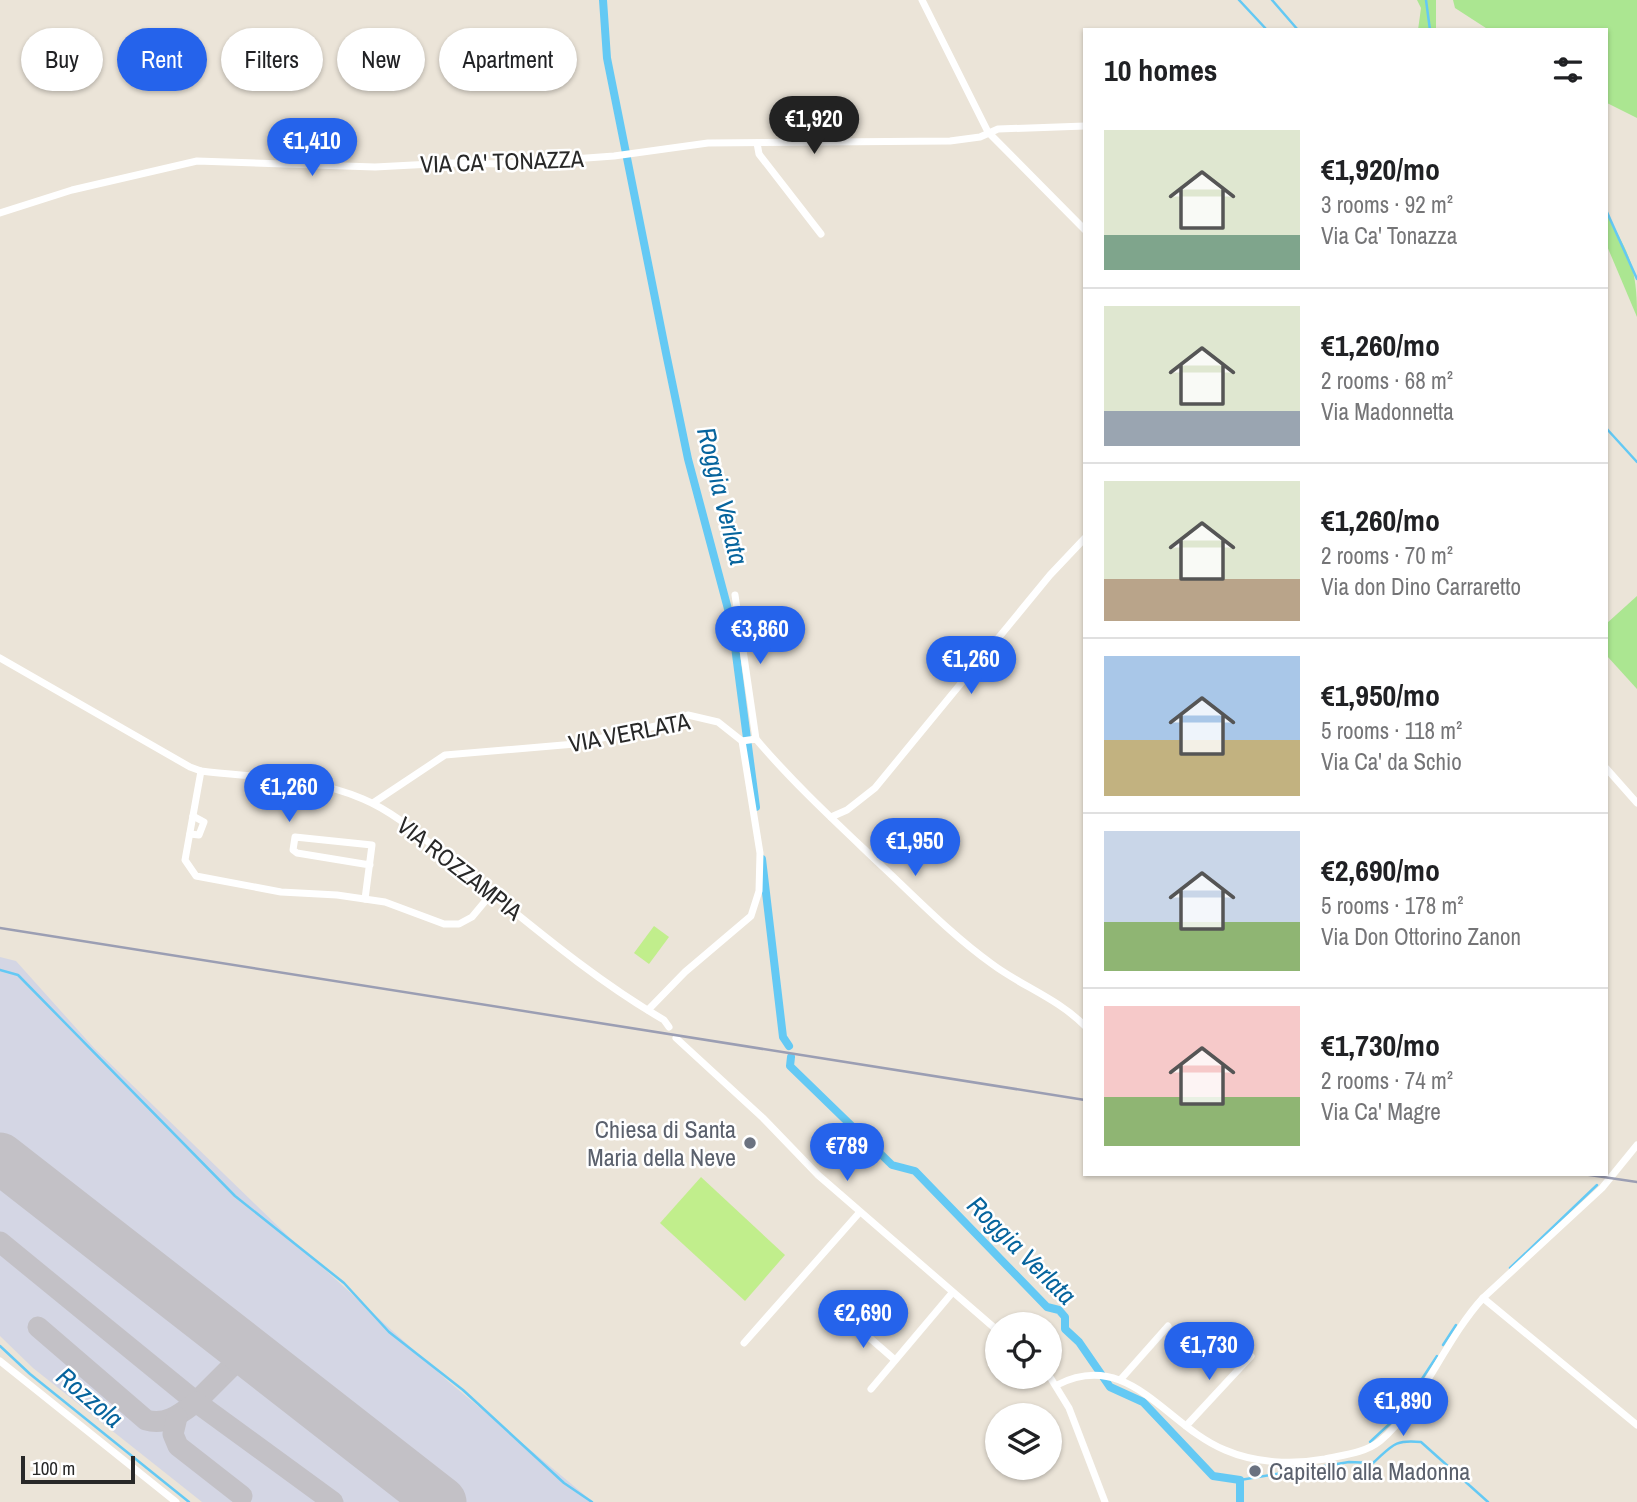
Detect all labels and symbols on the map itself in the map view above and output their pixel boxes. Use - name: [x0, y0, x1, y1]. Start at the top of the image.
- pin: €1,920: [757, 96, 871, 156]
- pin: €1,410: [255, 118, 369, 178]
- street label: VIA CA' TONAZZA: [420, 142, 585, 180]
- water label: Roggia Verlata: [689, 423, 757, 569]
- pin: €3,860: [703, 606, 817, 666]
- pin: €1,260: [914, 636, 1028, 696]
- street label: VIA VERLATA: [566, 704, 693, 759]
- pin: €1,260: [232, 764, 346, 824]
- street label: VIA ROZZAMPIA: [391, 809, 530, 928]
- pin: €1,950: [858, 818, 972, 878]
- place label: Chiesa di Santa Maria della Neve: [587, 1113, 736, 1173]
- pin: €789: [806, 1124, 888, 1183]
- marker: Chiesa di Santa Maria della Neve: [742, 1135, 758, 1151]
- water label: Roggia Verlata: [960, 1188, 1084, 1312]
- pin: €2,690: [806, 1290, 920, 1350]
- pin: €1,730: [1152, 1322, 1266, 1382]
- water label: Rozzola: [49, 1359, 131, 1435]
- pin: €1,890: [1346, 1378, 1460, 1438]
- scale bar: [21, 1453, 135, 1485]
- place label: Capitello alla Madonna: [1269, 1455, 1470, 1487]
- marker: Capitello alla Madonna: [1247, 1463, 1263, 1479]

